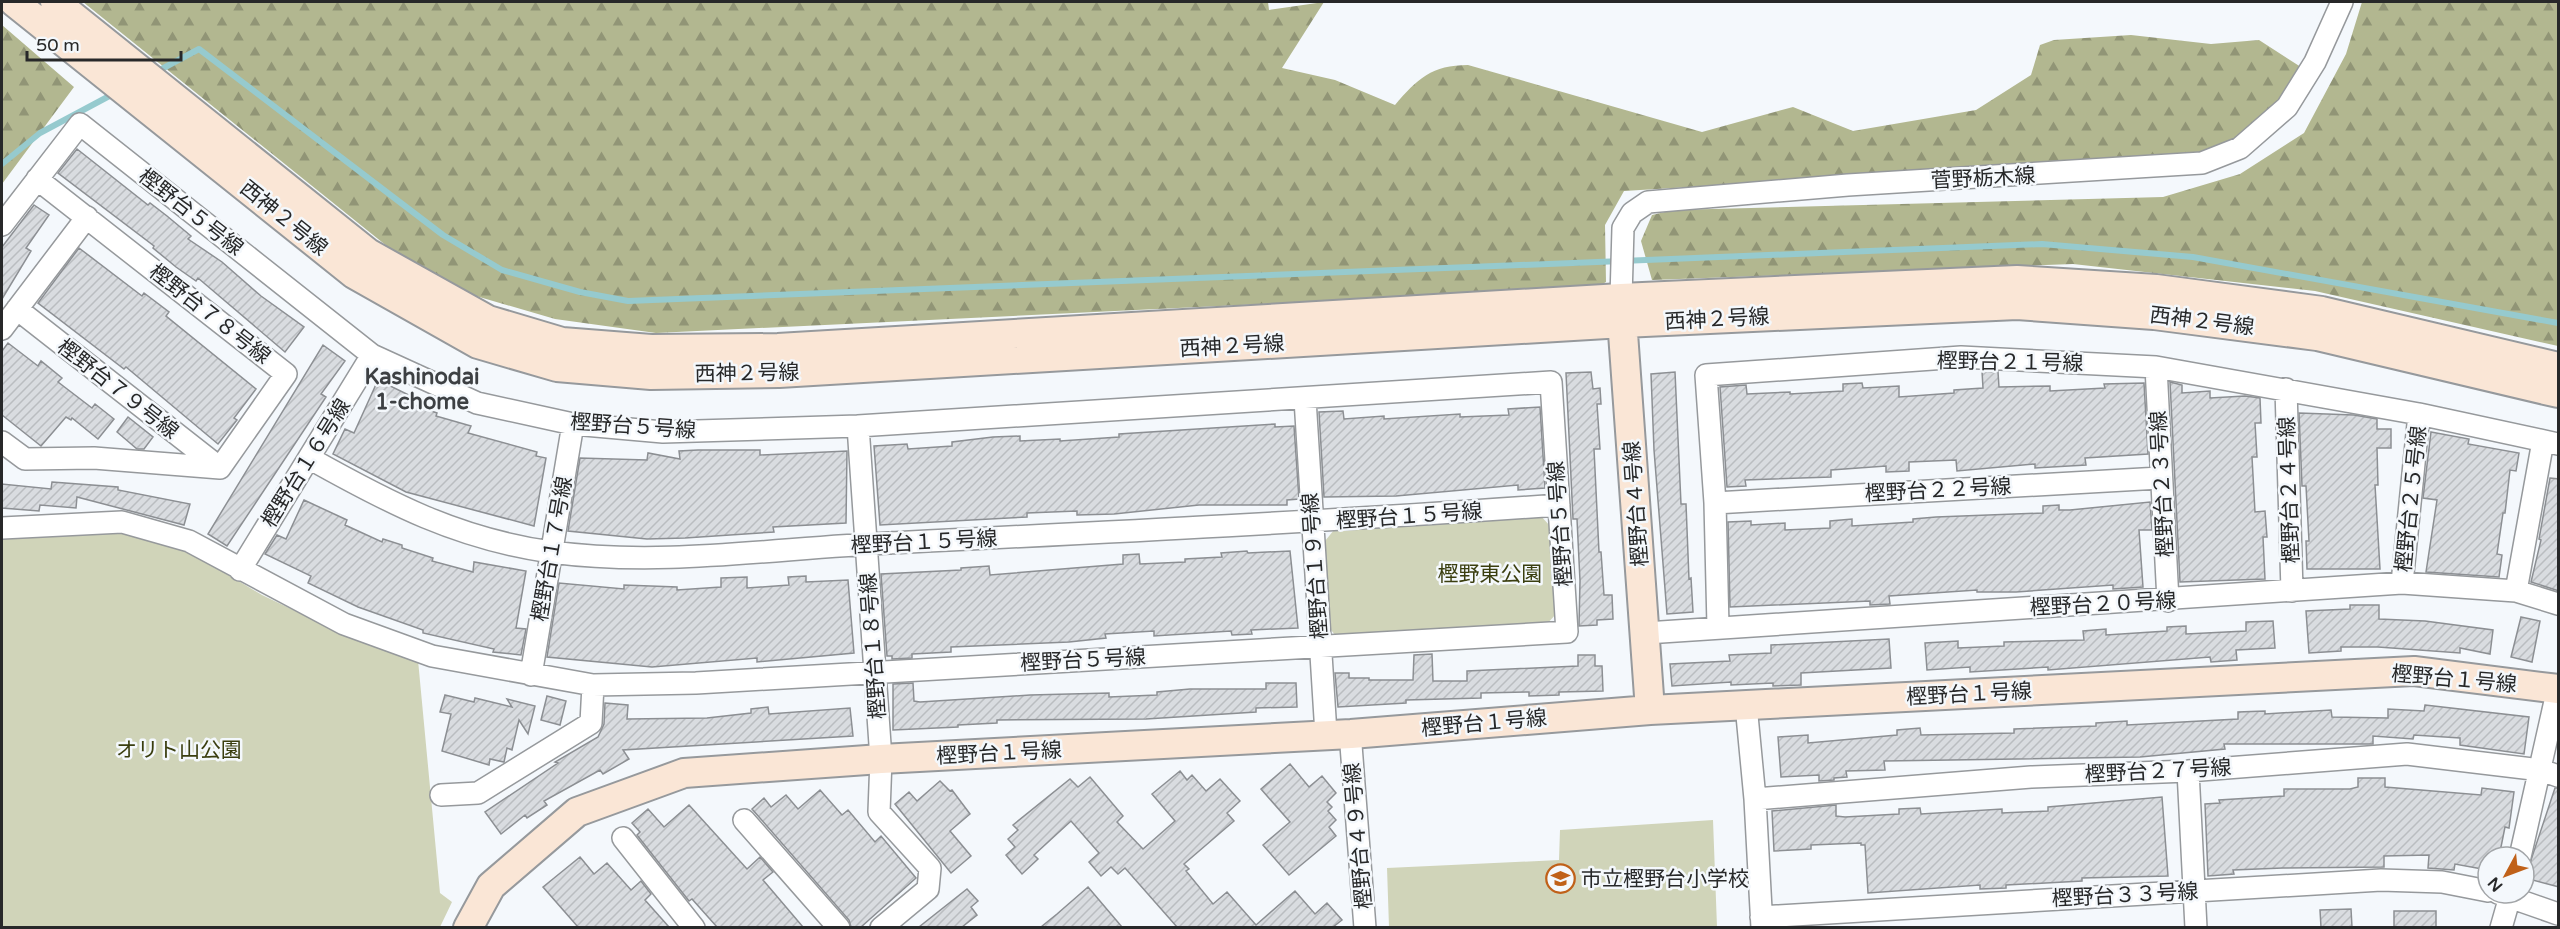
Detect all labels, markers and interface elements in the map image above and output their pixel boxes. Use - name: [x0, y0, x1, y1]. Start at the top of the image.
- scale bar: [27, 24, 182, 62]
- text: 50 m: [36, 34, 80, 56]
- street label: 菅野栃木線: [1930, 163, 2036, 194]
- street label: 樫野台５号線: [133, 164, 248, 261]
- street label: 西神２号線: [235, 176, 332, 261]
- street label: 樫野台７８号線: [144, 259, 275, 369]
- street label: 西神２号線: [2148, 303, 2256, 340]
- street label: 西神２号線: [1664, 304, 1770, 335]
- street label: 西神２号線: [1179, 331, 1285, 362]
- street label: 樫野台７９号線: [52, 334, 183, 444]
- street label: 樫野台２１号線: [1936, 349, 2084, 376]
- street label: 西神２号線: [694, 360, 800, 387]
- district label: Kashinodai 1-chome: [364, 364, 480, 415]
- street label: 樫野台１６号線: [257, 394, 356, 532]
- street label: 樫野台５号線: [569, 410, 697, 443]
- street label: 樫野台２３号線: [2146, 410, 2179, 558]
- street label: 樫野台２４号線: [2274, 416, 2305, 564]
- street label: 樫野台２５号線: [2391, 425, 2432, 573]
- street label: 樫野台４号線: [1620, 440, 1653, 568]
- street label: 樫野台５号線: [1544, 460, 1577, 588]
- street label: 樫野台２２号線: [1864, 474, 2012, 507]
- street label: 樫野台１７号線: [527, 475, 578, 624]
- street label: 樫野台１９号線: [1298, 492, 1333, 640]
- street label: 樫野台１５号線: [1335, 499, 1483, 534]
- street label: 樫野台１５号線: [850, 526, 998, 559]
- park label: 樫野東公園: [1438, 562, 1543, 587]
- street label: 樫野台１８号線: [856, 572, 891, 720]
- street label: 樫野台２０号線: [2029, 588, 2177, 621]
- street label: 樫野台５号線: [1019, 645, 1147, 676]
- street label: 樫野台１号線: [2390, 662, 2518, 697]
- street label: 樫野台１号線: [1905, 679, 2033, 710]
- street label: 樫野台１号線: [1420, 706, 1548, 741]
- park label: オリト山公園: [116, 738, 242, 763]
- street label: 樫野台１号線: [935, 738, 1063, 769]
- street label: 樫野台２７号線: [2084, 755, 2232, 788]
- street label: 樫野台４９号線: [1340, 762, 1377, 910]
- north arrow: [2476, 845, 2536, 905]
- school or university icon: 市立樫野台小学校: [1544, 863, 1576, 895]
- place label: 市立樫野台小学校: [1581, 867, 1749, 892]
- text: N: [2484, 873, 2507, 896]
- street label: 樫野台３３号線: [2051, 879, 2199, 912]

